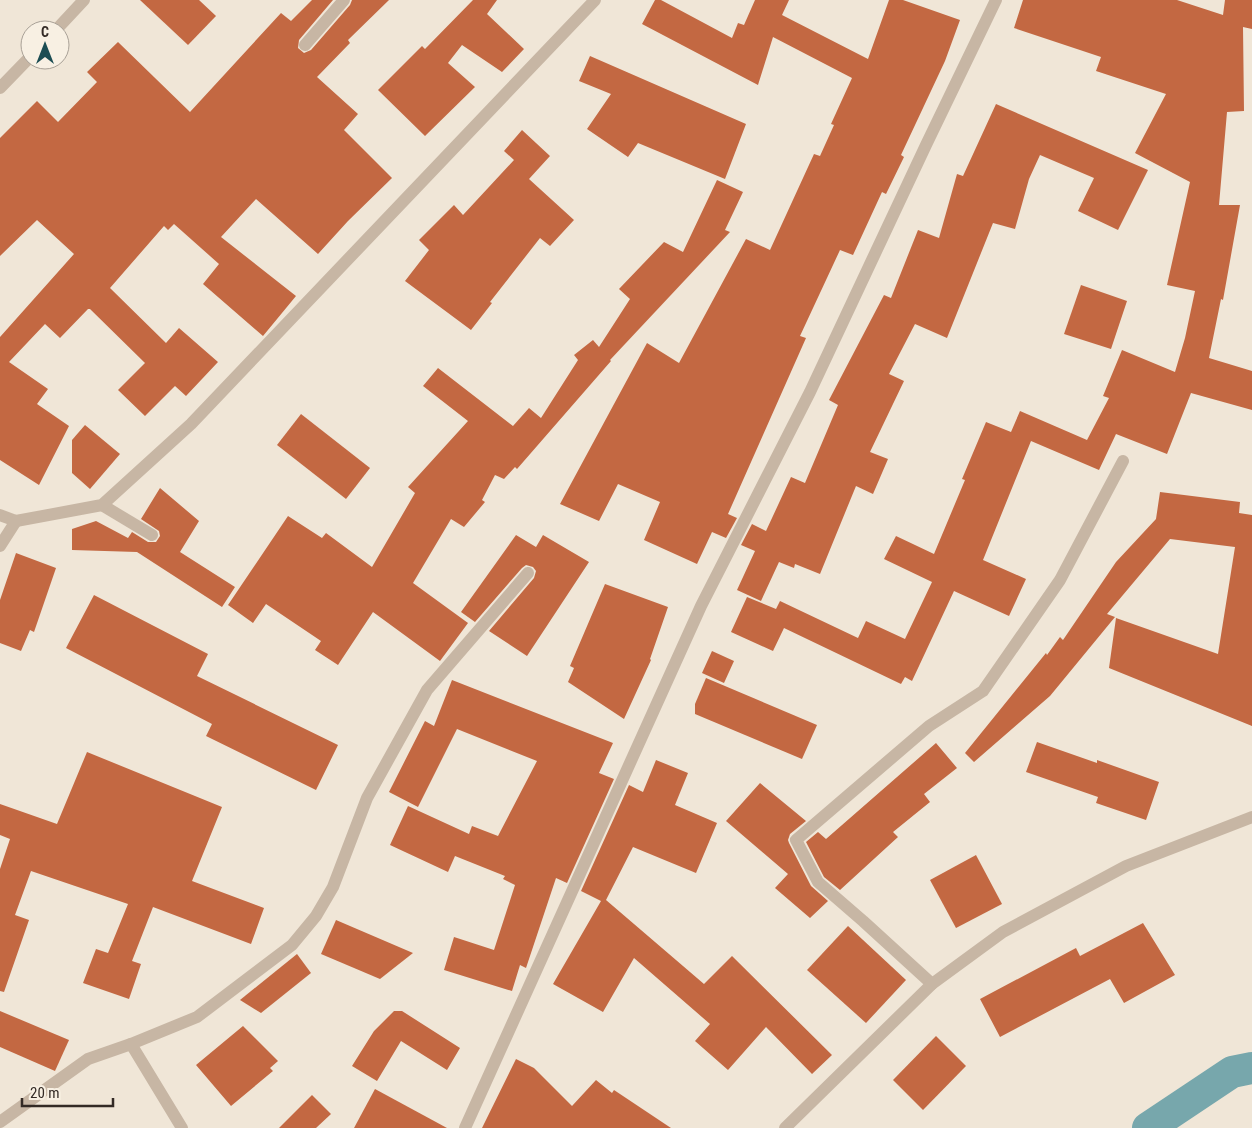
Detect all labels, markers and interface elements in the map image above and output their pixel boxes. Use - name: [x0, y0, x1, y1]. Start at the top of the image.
- north arrow: [20, 20, 70, 70]
- text: С: [41, 24, 49, 40]
- scale bar: [22, 1076, 114, 1108]
- text: 20 m: [30, 1084, 60, 1102]

